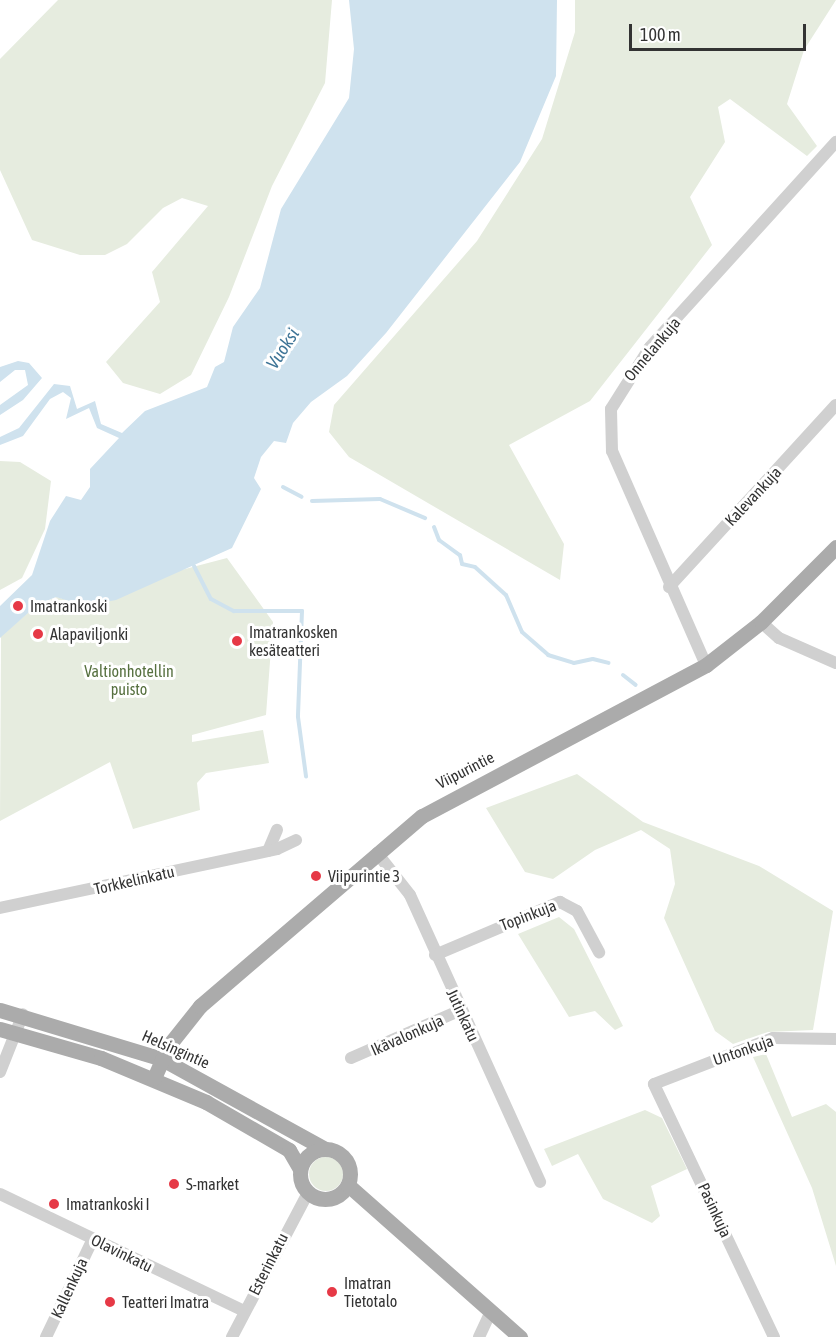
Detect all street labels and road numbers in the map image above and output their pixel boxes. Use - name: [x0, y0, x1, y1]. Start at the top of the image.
- street label: Onnelankuja: [620, 313, 684, 385]
- street label: Kalevankuja: [721, 463, 785, 529]
- street label: Viipurintie: [433, 747, 497, 793]
- street label: Torkkelinkatu: [92, 861, 176, 899]
- street label: Topinkuja: [497, 896, 559, 934]
- street label: Jutinkatu: [443, 986, 483, 1044]
- street label: Ikävalonkuja: [368, 1010, 446, 1060]
- street label: Helsingintie: [139, 1026, 213, 1072]
- street label: Untonkuja: [710, 1031, 776, 1069]
- street label: Pasinkuja: [694, 1180, 736, 1240]
- street label: Olavinkatu: [88, 1230, 156, 1276]
- street label: Esterinkatu: [244, 1230, 292, 1298]
- street label: Kallenkuja: [47, 1255, 91, 1321]

